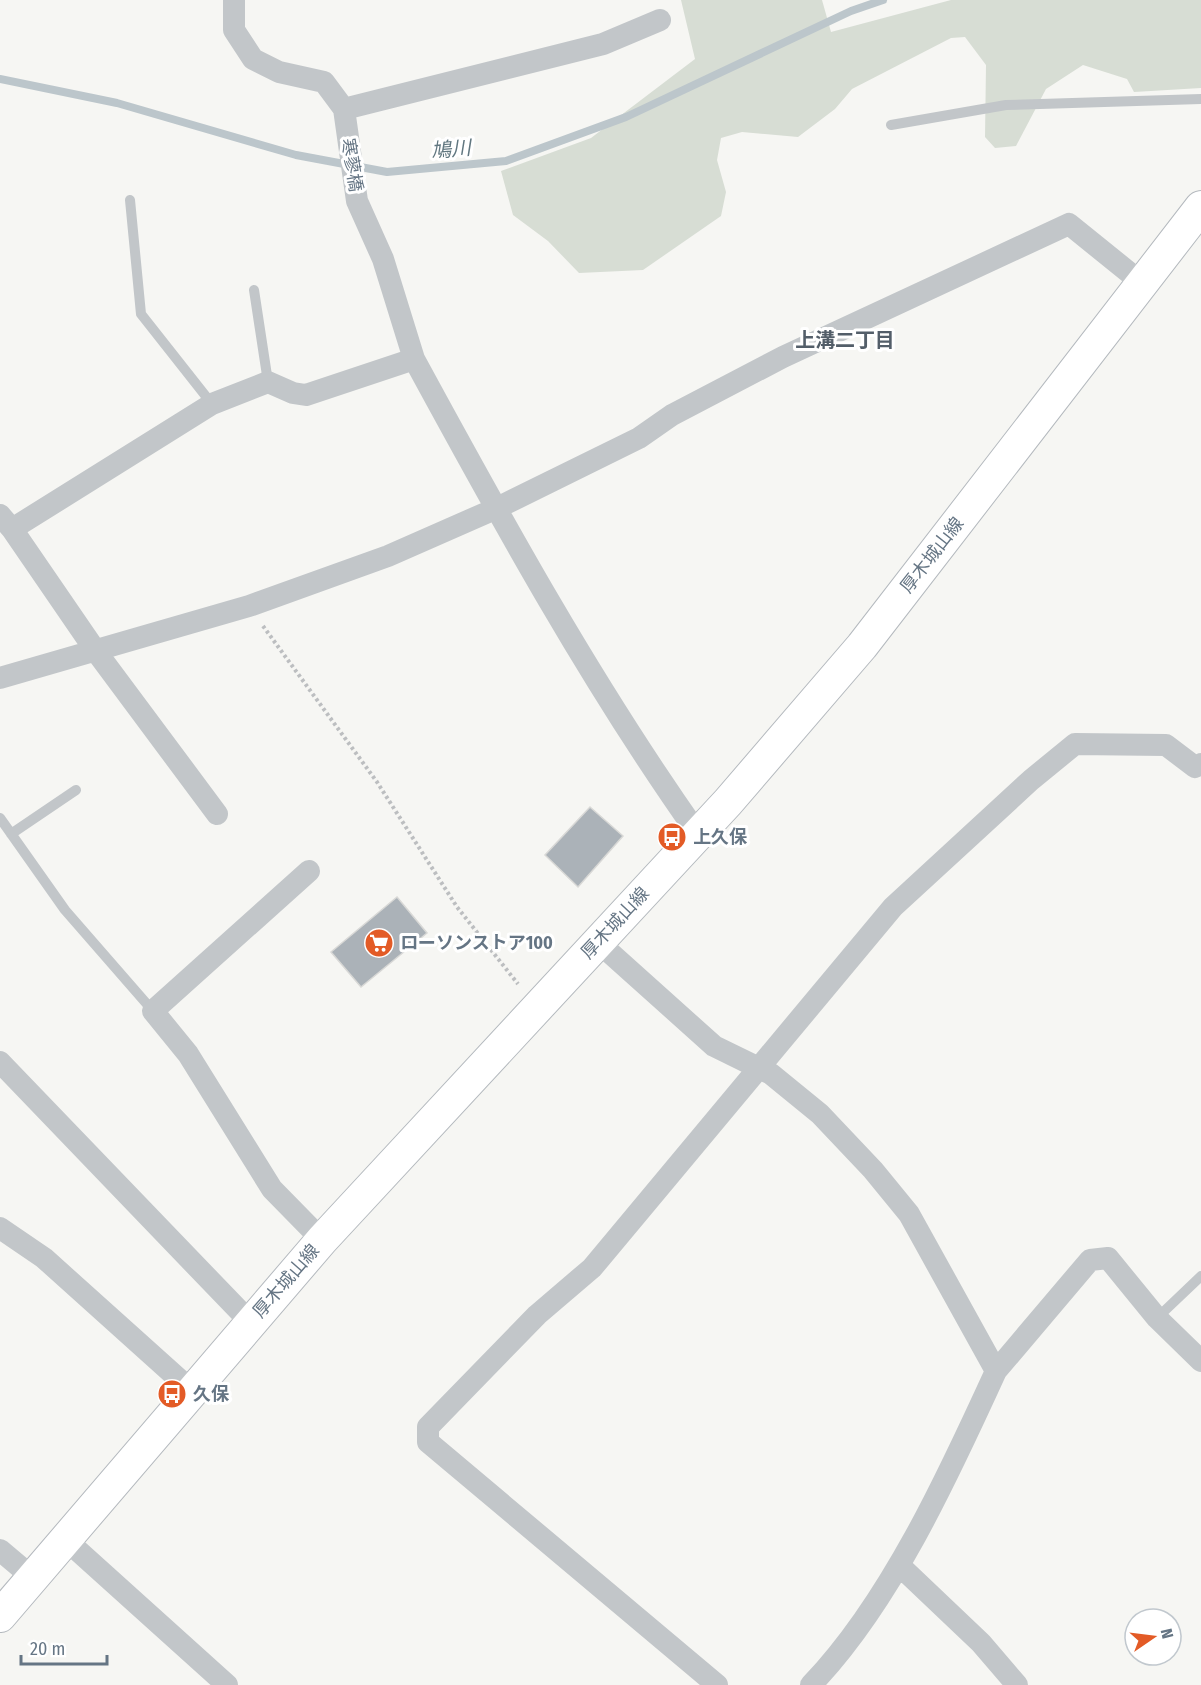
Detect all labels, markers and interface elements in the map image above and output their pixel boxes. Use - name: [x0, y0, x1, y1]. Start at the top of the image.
- water label: 鳩川: [430, 135, 474, 163]
- street label: 寒蓼橋: [337, 137, 367, 193]
- district label: 上溝二丁目: [795, 328, 895, 352]
- street label: 厚木城山線: [896, 513, 968, 597]
- bus stop icon: 上久保: [656, 821, 688, 853]
- place label: 上久保: [693, 826, 748, 848]
- street label: 厚木城山線: [576, 883, 654, 963]
- supermarket icon: ローソンストア100: [363, 927, 395, 959]
- place label: ローソンストア100: [400, 932, 553, 954]
- street label: 厚木城山線: [248, 1240, 324, 1322]
- bus stop icon: 久保: [156, 1378, 188, 1410]
- place label: 久保: [193, 1383, 230, 1405]
- north arrow: [1123, 1607, 1183, 1667]
- text: N: [1157, 1627, 1177, 1640]
- scale bar: [21, 1628, 106, 1666]
- text: 20 m: [30, 1638, 65, 1660]

